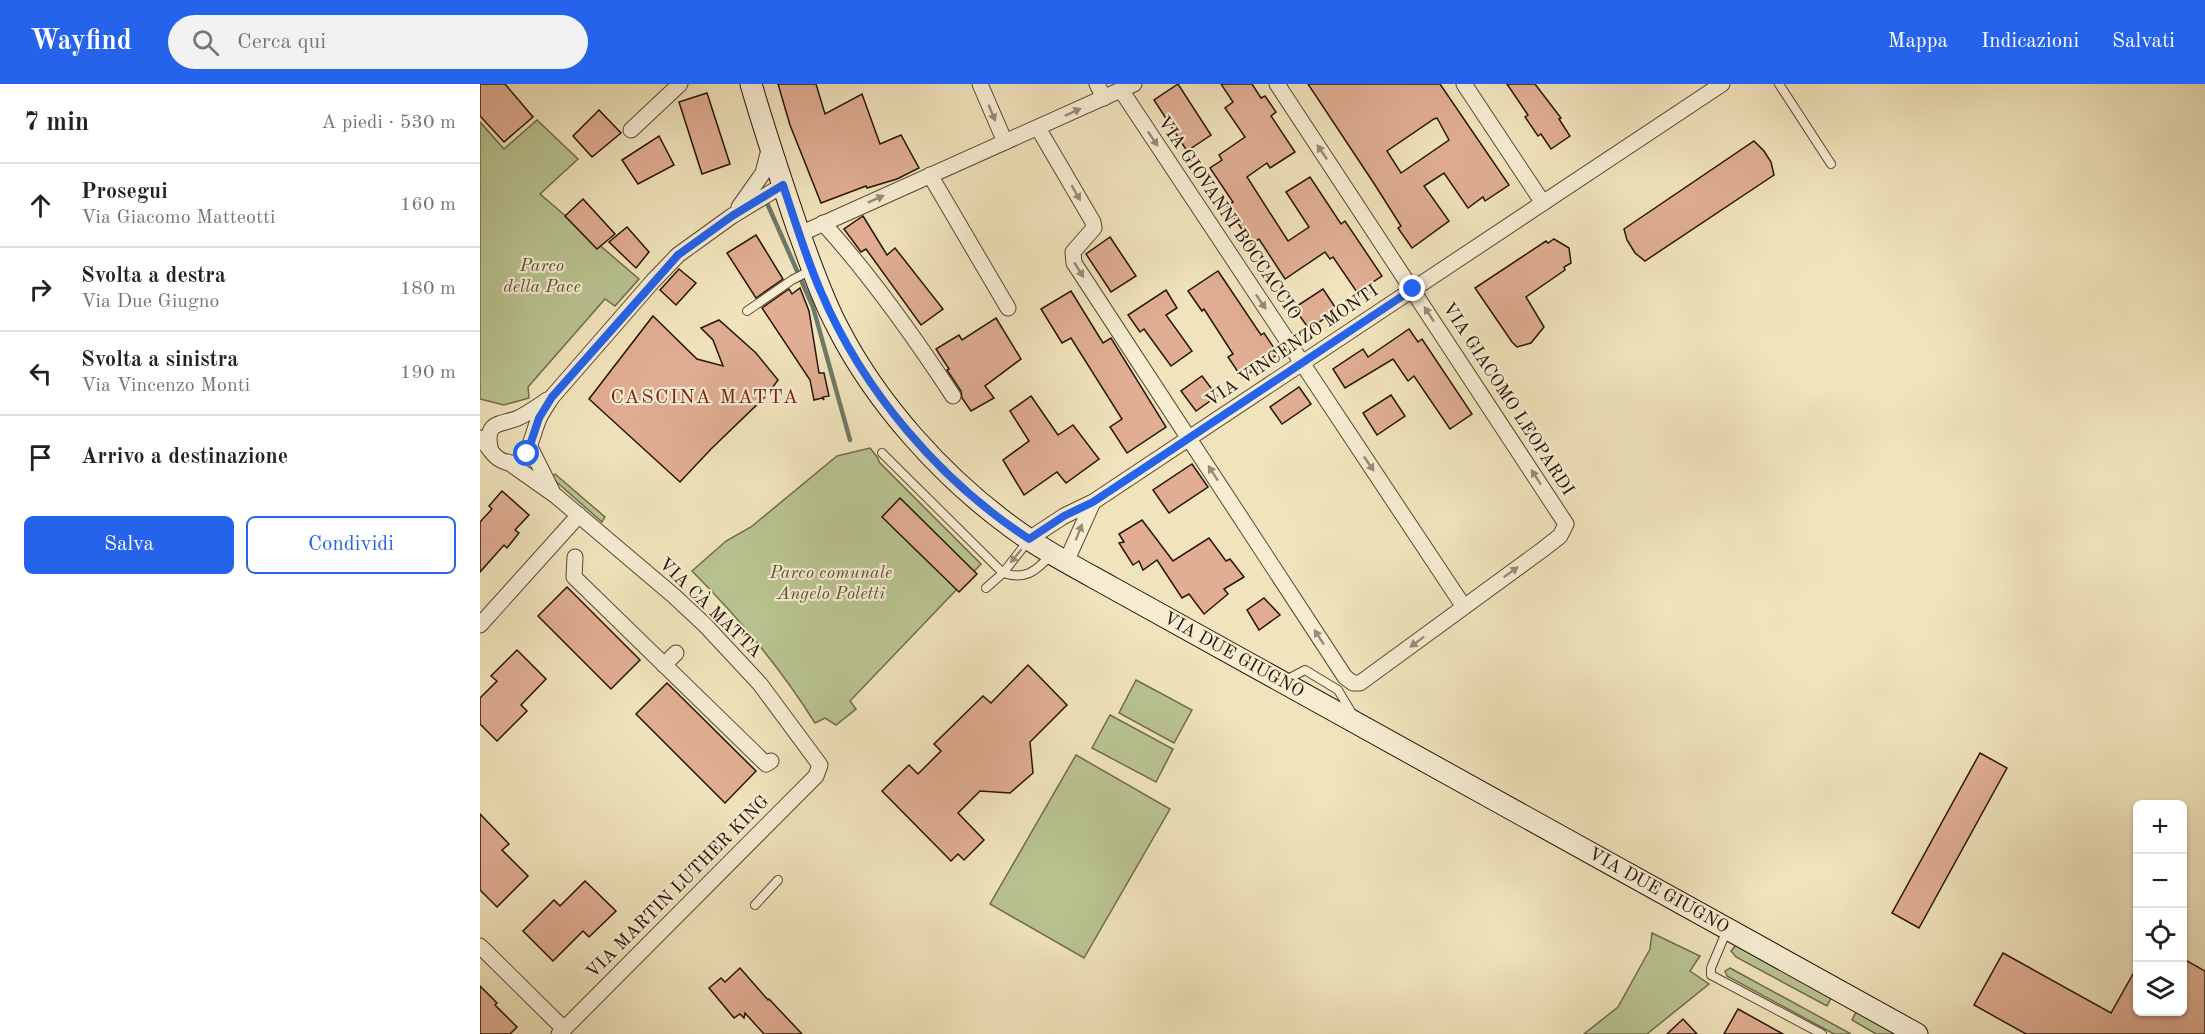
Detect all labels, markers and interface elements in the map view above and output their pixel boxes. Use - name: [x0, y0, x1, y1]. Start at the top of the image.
- search box: [168, 15, 588, 69]
- icon: search: [189, 26, 222, 59]
- text: Wayfind: [30, 28, 132, 56]
- text: Cerca qui: [237, 31, 326, 53]
- text: Mappa: [1888, 31, 1948, 52]
- text: Indicazioni: [1981, 31, 2079, 52]
- text: Salvati: [2112, 31, 2175, 52]
- one-way arrow: [987, 105, 997, 123]
- one-way arrow: [1065, 107, 1082, 116]
- text: 7 min: [24, 110, 89, 136]
- text: A piedi · 530 m: [321, 113, 456, 133]
- street label: VIA GIOVANNI BOCCACCIO: [1154, 113, 1304, 323]
- one-way arrow: [1147, 131, 1158, 147]
- one-way arrow: [1316, 143, 1327, 160]
- text: Prosegui: [81, 181, 168, 203]
- one-way arrow: [1071, 185, 1081, 202]
- icon: ahead: [24, 189, 57, 222]
- one-way arrow: [867, 194, 885, 204]
- text: 160 m: [400, 195, 456, 215]
- text: Via Giacomo Matteotti: [81, 208, 275, 228]
- park label: Parco della Pace: [503, 257, 581, 296]
- one-way arrow: [1074, 262, 1085, 279]
- text: Svolta a destra: [81, 265, 226, 287]
- icon: right: [24, 273, 57, 306]
- route end: [1399, 275, 1425, 301]
- text: 180 m: [400, 279, 456, 299]
- street label: VIA VINCENZO MONTI: [1202, 282, 1382, 410]
- text: Via Due Giugno: [81, 292, 220, 312]
- one-way arrow: [1255, 293, 1267, 309]
- street label: VIA GIACOMO LEOPARDI: [1439, 299, 1577, 499]
- one-way arrow: [1424, 306, 1435, 322]
- text: Svolta a sinistra: [81, 349, 239, 371]
- icon: left: [24, 357, 57, 390]
- text: 190 m: [400, 363, 456, 383]
- text: Via Vincenzo Monti: [81, 376, 250, 396]
- district label: CASCINA MATTA: [611, 388, 799, 408]
- route start: [513, 440, 539, 466]
- icon: arrive: [24, 441, 57, 474]
- text: Arrivo a destinazione: [81, 446, 288, 468]
- one-way arrow: [1363, 456, 1374, 472]
- one-way arrow: [1208, 465, 1219, 481]
- one-way arrow: [1531, 469, 1542, 485]
- button: Salva: [24, 516, 234, 574]
- button: Condividi: [246, 516, 456, 574]
- one-way arrow: [1075, 523, 1084, 541]
- one-way arrow: [1009, 548, 1022, 564]
- street label: VIA CÀ MATTA: [655, 552, 768, 662]
- park label: Parco comunale Angelo Poletti: [769, 564, 892, 603]
- one-way arrow: [1503, 567, 1518, 579]
- street label: VIA DUE GIUGNO: [1160, 609, 1307, 701]
- one-way arrow: [1314, 629, 1325, 645]
- one-way arrow: [1409, 636, 1425, 648]
- street label: VIA MARTIN LUTHER KING: [583, 792, 773, 982]
- map controls: [2133, 800, 2187, 1016]
- button: +: [2133, 800, 2187, 854]
- street label: VIA DUE GIUGNO: [1585, 845, 1732, 937]
- button: −: [2133, 854, 2187, 908]
- button: locate: [2133, 908, 2187, 962]
- button: layers: [2133, 962, 2187, 1016]

